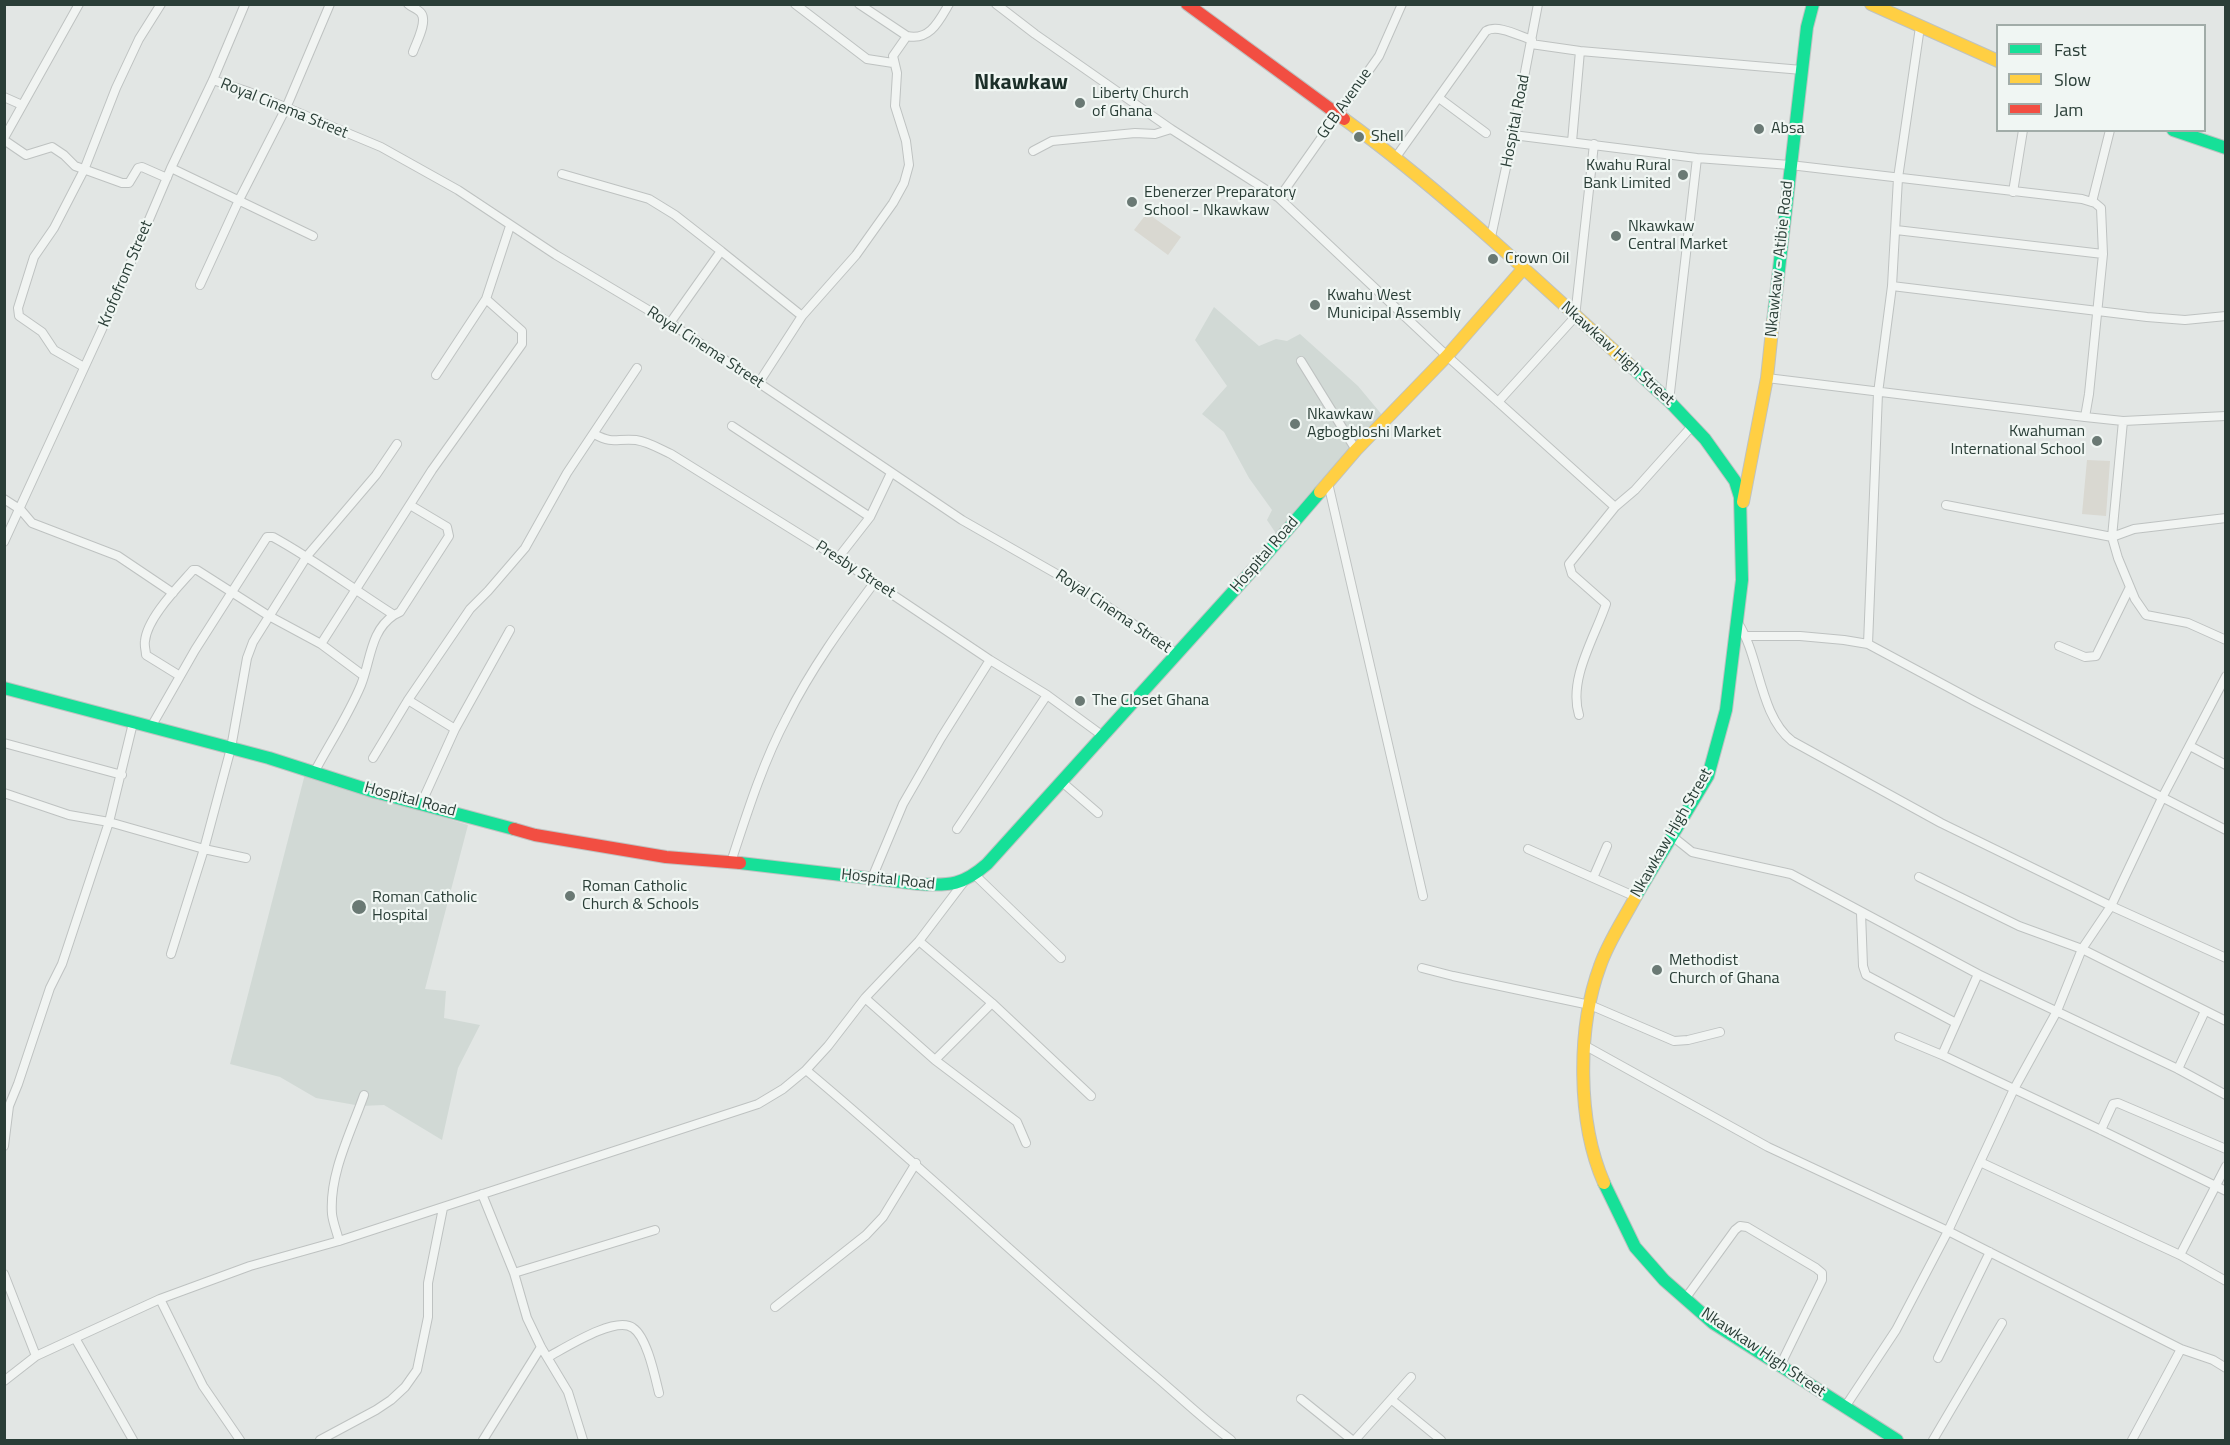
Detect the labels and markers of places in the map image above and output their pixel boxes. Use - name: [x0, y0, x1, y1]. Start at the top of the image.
- place label: Liberty Church of Ghana: [1092, 84, 1189, 122]
- marker: Liberty Church of Ghana: [1073, 96, 1087, 110]
- place label: Absa: [1771, 119, 1804, 139]
- marker: Absa: [1752, 122, 1766, 136]
- place label: Shell: [1371, 127, 1404, 147]
- marker: Shell: [1352, 130, 1366, 144]
- place label: Kwahu Rural Bank Limited: [1583, 156, 1671, 194]
- marker: Kwahu Rural Bank Limited: [1676, 168, 1690, 182]
- place label: Ebenerzer Preparatory School - Nkawkaw: [1144, 183, 1296, 221]
- marker: Ebenerzer Preparatory School - Nkawkaw: [1125, 195, 1139, 209]
- place label: Nkawkaw Central Market: [1628, 217, 1728, 255]
- marker: Nkawkaw Central Market: [1609, 229, 1623, 243]
- place label: Crown Oil: [1505, 249, 1569, 269]
- marker: Crown Oil: [1486, 252, 1500, 266]
- place label: Kwahu West Municipal Assembly: [1327, 286, 1461, 324]
- marker: Kwahu West Municipal Assembly: [1308, 298, 1322, 312]
- place label: Nkawkaw Agbogbloshi Market: [1307, 405, 1441, 443]
- marker: Nkawkaw Agbogbloshi Market: [1288, 417, 1302, 431]
- place label: Kwahuman International School: [1950, 422, 2085, 460]
- marker: Kwahuman International School: [2090, 434, 2104, 448]
- place label: The Closet Ghana: [1092, 691, 1209, 711]
- marker: The Closet Ghana: [1073, 694, 1087, 708]
- place label: Roman Catholic Church & Schools: [582, 877, 699, 915]
- place label: Roman Catholic Hospital: [372, 888, 477, 926]
- marker: Roman Catholic Church & Schools: [563, 889, 577, 903]
- marker: Roman Catholic Hospital: [350, 898, 368, 916]
- place label: Methodist Church of Ghana: [1669, 951, 1780, 989]
- marker: Methodist Church of Ghana: [1650, 963, 1664, 977]

